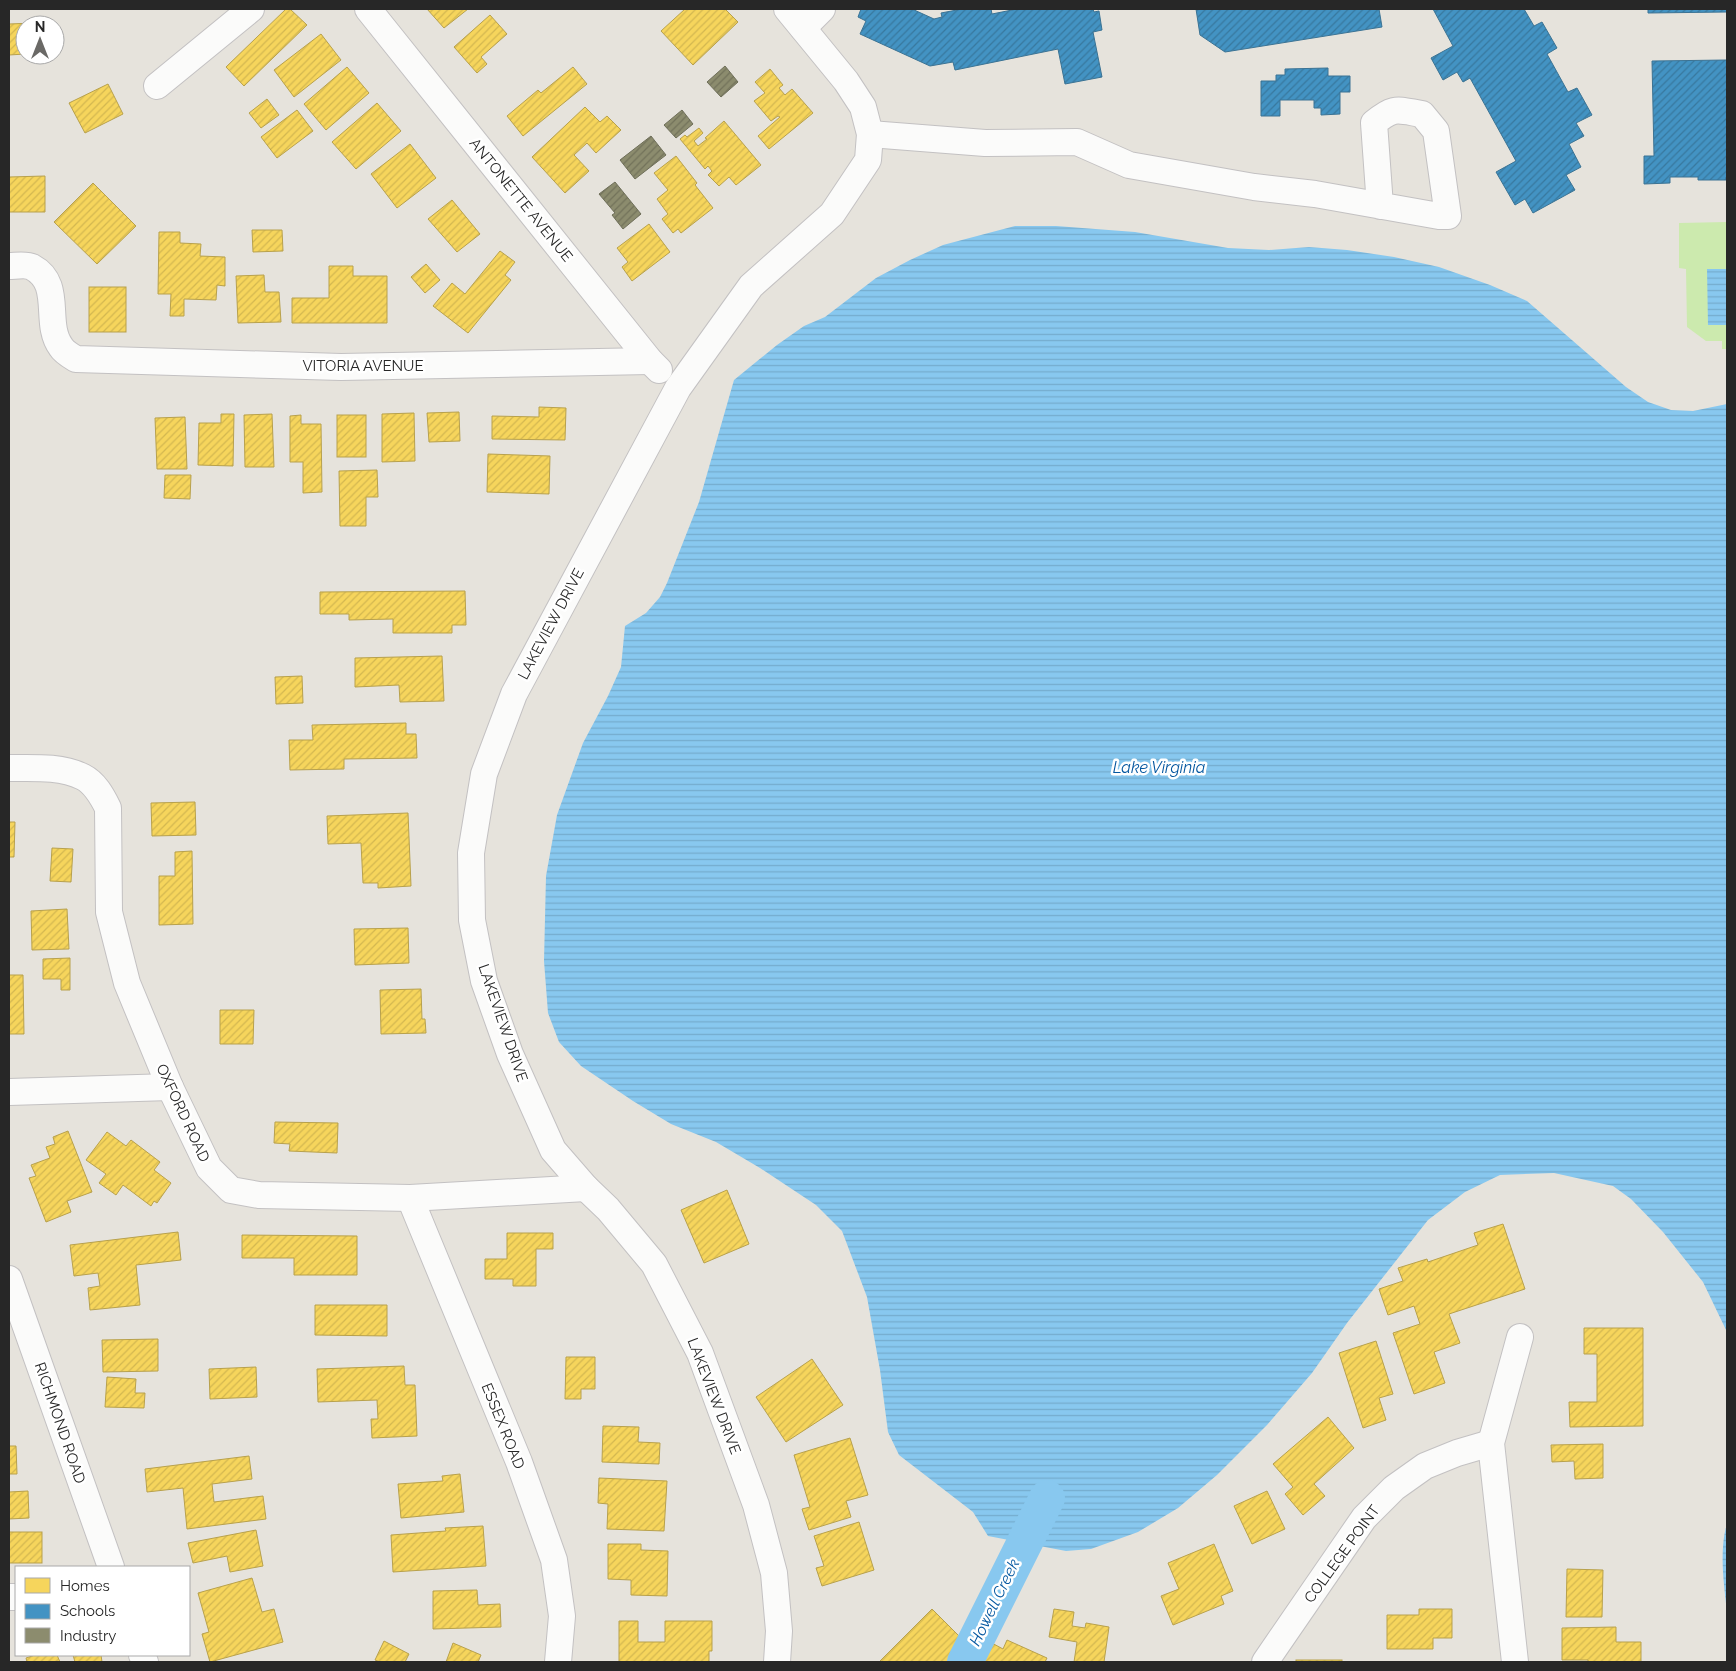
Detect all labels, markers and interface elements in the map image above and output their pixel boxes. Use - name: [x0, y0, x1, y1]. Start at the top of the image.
- north arrow: [15, 15, 65, 65]
- text: N: [35, 19, 45, 35]
- street label: ANTONETTE AVENUE: [466, 135, 576, 265]
- street label: VITORIA AVENUE: [302, 357, 424, 375]
- street label: LAKEVIEW DRIVE: [514, 565, 588, 683]
- water label: Lake Virginia: [1113, 758, 1206, 777]
- street label: LAKEVIEW DRIVE: [474, 962, 532, 1084]
- street label: OXFORD ROAD: [152, 1061, 214, 1165]
- street label: LAKEVIEW DRIVE: [684, 1335, 744, 1457]
- street label: RICHMOND ROAD: [31, 1360, 89, 1486]
- street label: ESSEX ROAD: [478, 1380, 529, 1472]
- street label: COLLEGE POINT: [1300, 1502, 1384, 1606]
- water label: Howell Creek: [965, 1555, 1024, 1649]
- legend: [15, 1566, 190, 1656]
- text: Homes: [60, 1577, 110, 1595]
- text: Schools: [60, 1602, 115, 1620]
- text: Industry: [60, 1627, 116, 1645]

